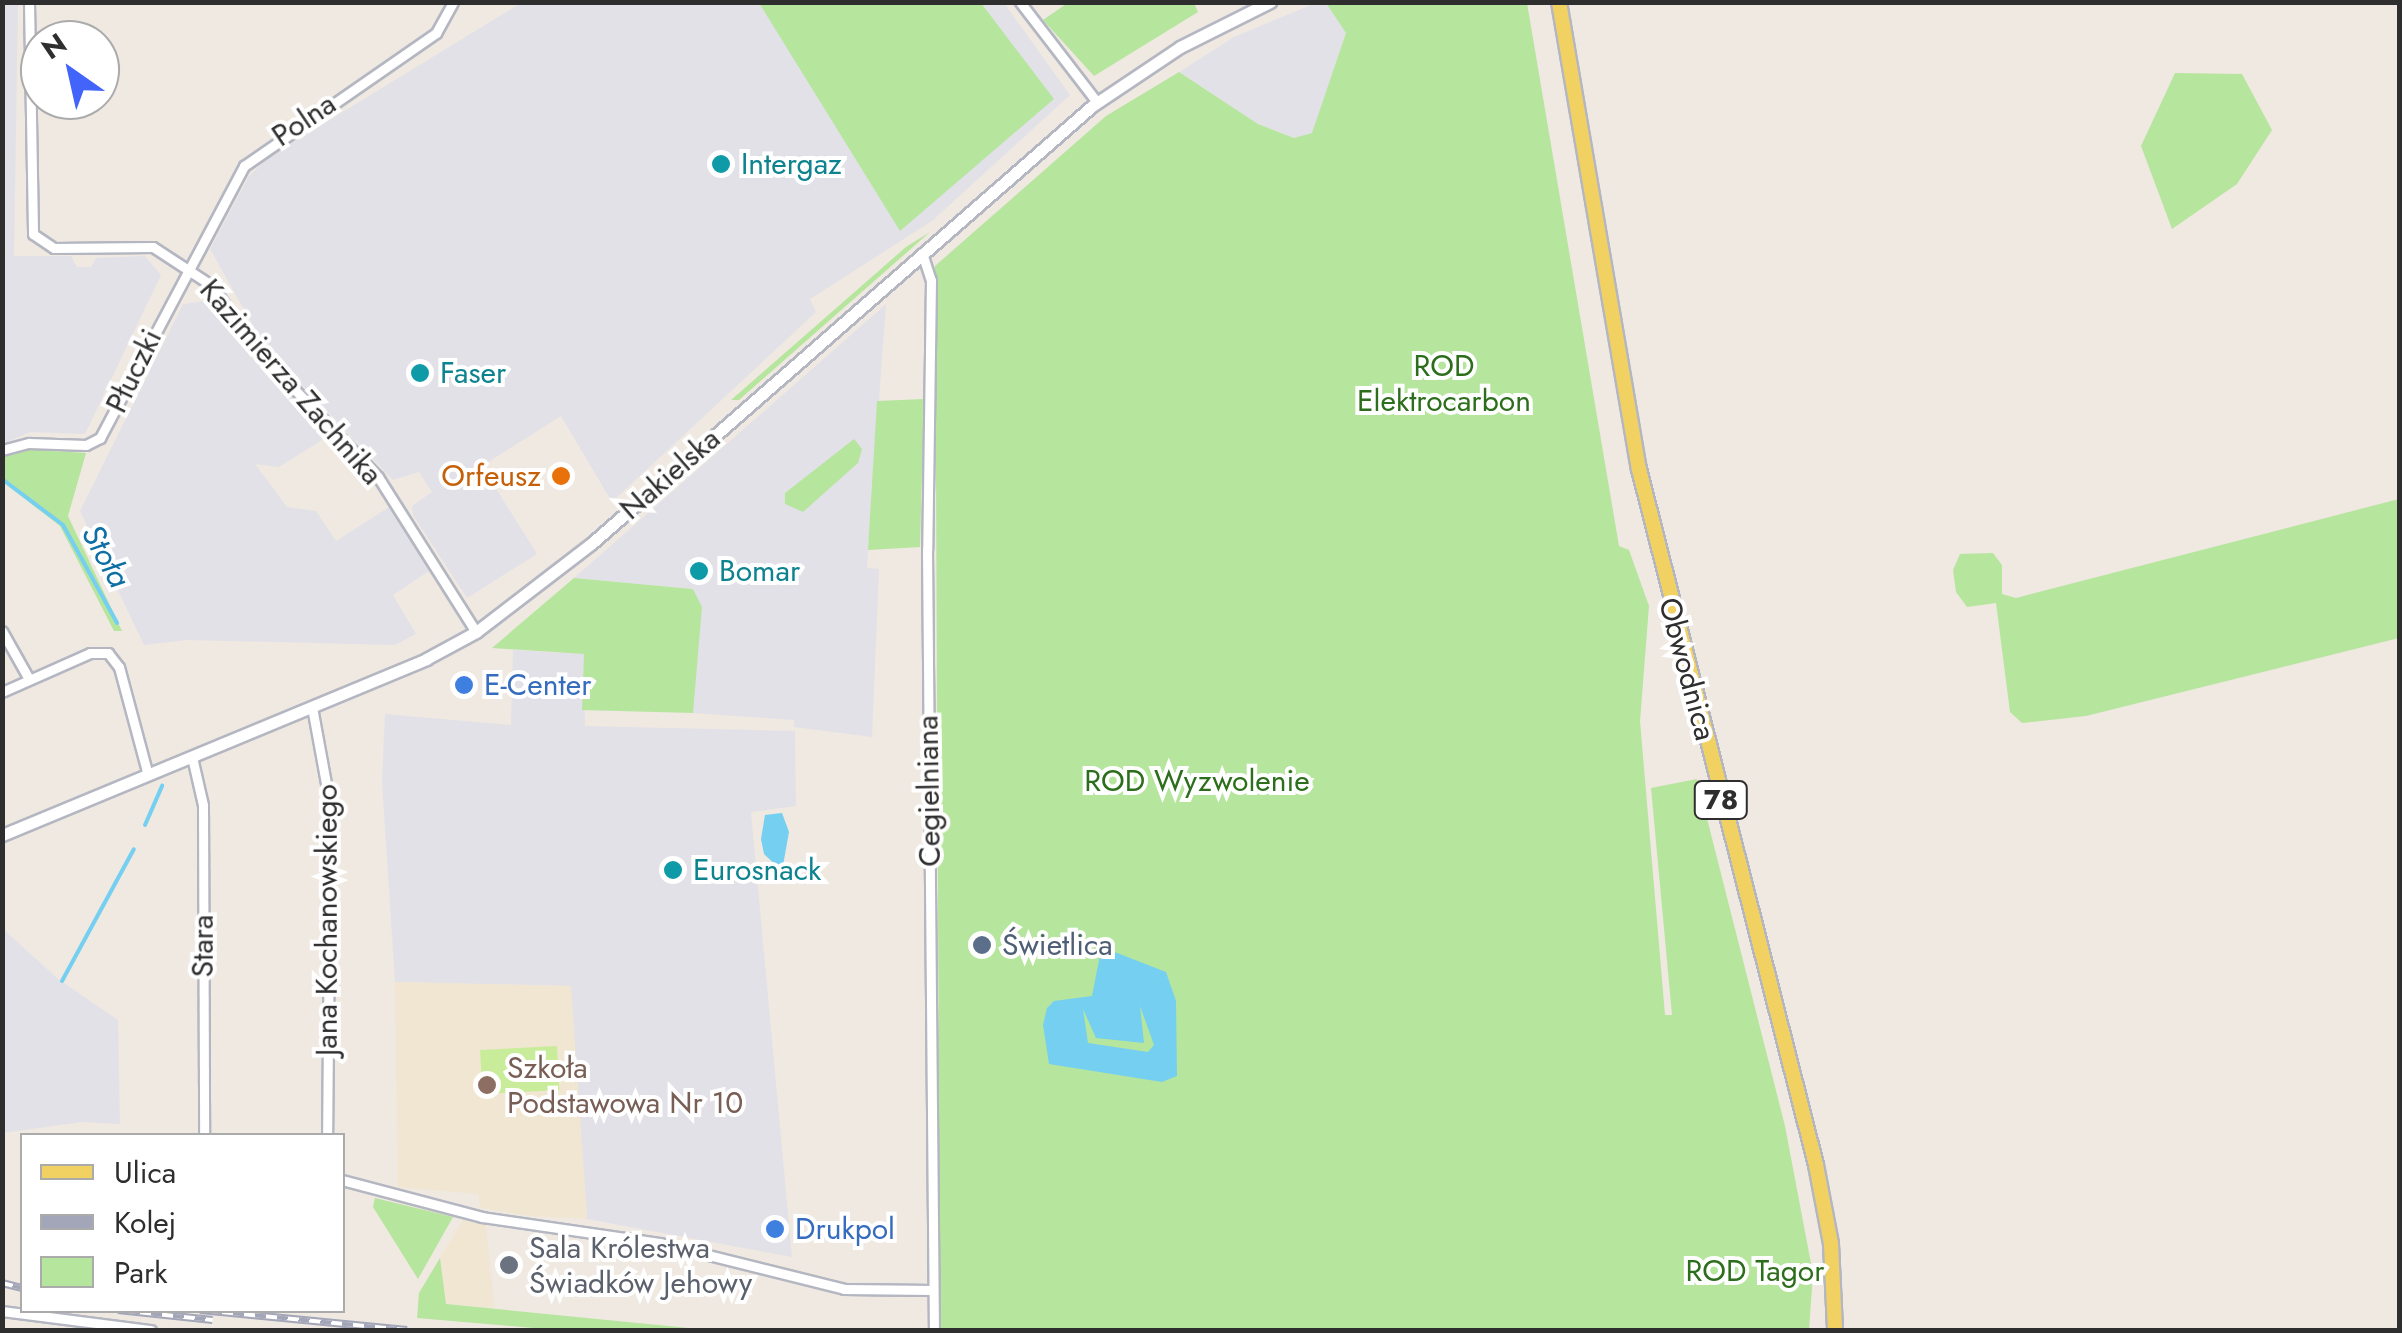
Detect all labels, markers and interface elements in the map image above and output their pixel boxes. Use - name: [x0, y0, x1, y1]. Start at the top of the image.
- north arrow: [20, 20, 120, 120]
- text: N: [33, 23, 75, 70]
- street label: Polna: [265, 86, 343, 154]
- place label: Intergaz: [741, 146, 842, 182]
- marker: Intergaz: [710, 153, 732, 175]
- street label: Kazimierza Zachnika: [192, 272, 390, 492]
- street label: Płuczki: [98, 323, 170, 419]
- park label: ROD Elektrocarbon: [1357, 348, 1531, 418]
- place label: Faser: [440, 355, 506, 391]
- marker: Faser: [409, 362, 431, 384]
- street label: Nakielska: [613, 421, 727, 527]
- place label: Orfeusz: [441, 458, 541, 494]
- marker: Orfeusz: [550, 465, 572, 487]
- water label: Stoła: [73, 518, 139, 594]
- place label: Bomar: [719, 553, 800, 589]
- marker: Bomar: [688, 560, 710, 582]
- street label: Obwodnica: [1651, 594, 1723, 744]
- place label: E-Center: [484, 667, 591, 703]
- marker: E-Center: [453, 674, 475, 696]
- street label: Cegielniana: [910, 715, 948, 867]
- park label: ROD Wyzwolenie: [1084, 763, 1310, 799]
- road number: 78: [1694, 777, 1748, 823]
- street label: Jana Kochanowskiego: [309, 784, 345, 1056]
- place label: Eurosnack: [693, 852, 821, 888]
- marker: Eurosnack: [662, 859, 684, 881]
- street label: Stara: [185, 915, 221, 977]
- place label: Świetlica: [1002, 927, 1113, 963]
- marker: Świetlica: [971, 934, 993, 956]
- place label: Szkoła Podstawowa Nr 10: [507, 1050, 743, 1120]
- marker: Szkoła Podstawowa Nr 10: [476, 1074, 498, 1096]
- legend: [20, 1133, 345, 1313]
- text: Ulica: [114, 1151, 176, 1194]
- text: Kolej: [114, 1201, 176, 1244]
- place label: Drukpol: [795, 1211, 895, 1247]
- marker: Drukpol: [764, 1218, 786, 1240]
- place label: Sala Królestwa Świadków Jehowy: [529, 1230, 752, 1300]
- text: Park: [114, 1251, 167, 1294]
- park label: ROD Tagor: [1685, 1253, 1825, 1289]
- marker: Sala Królestwa Świadków Jehowy: [498, 1254, 520, 1276]

